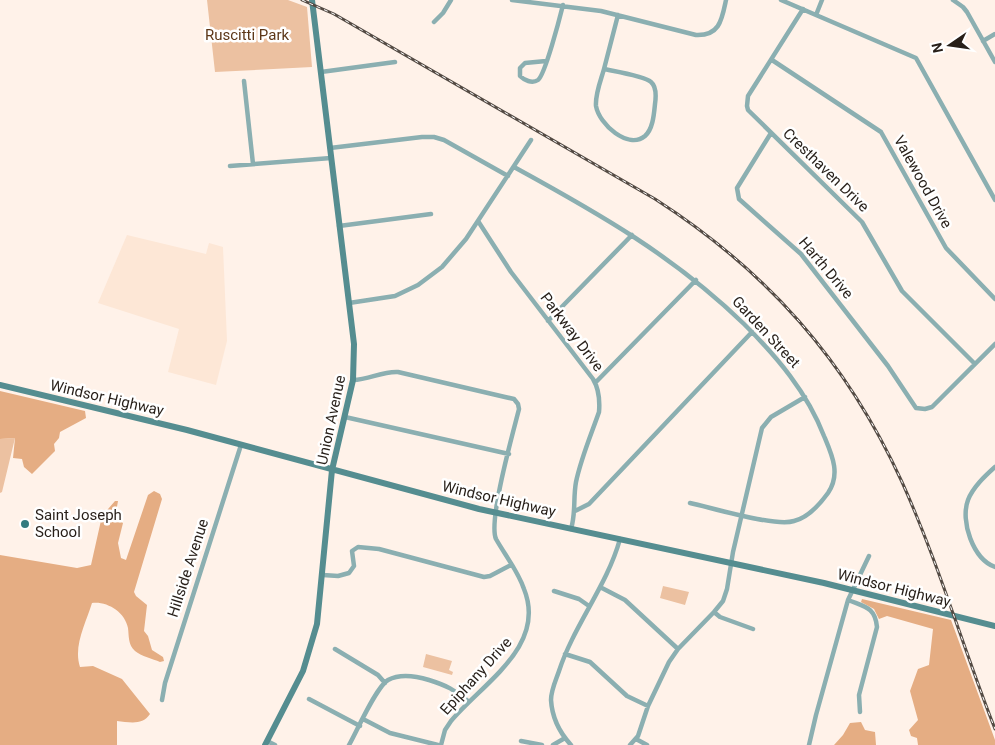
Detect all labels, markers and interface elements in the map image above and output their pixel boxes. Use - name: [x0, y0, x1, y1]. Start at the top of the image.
- north arrow: [925, 20, 975, 70]
- park label: Ruscitti Park: [205, 26, 289, 44]
- text: N: [928, 41, 946, 55]
- street label: Cresthaven Drive: [779, 124, 873, 216]
- street label: Valewood Drive: [890, 132, 956, 232]
- street label: Harth Drive: [795, 234, 857, 303]
- street label: Parkway Drive: [537, 289, 608, 375]
- street label: Garden Street: [728, 292, 804, 372]
- street label: Union Avenue: [313, 373, 349, 467]
- street label: Windsor Highway: [48, 376, 166, 420]
- street label: Windsor Highway: [440, 477, 558, 521]
- place label: Saint Joseph School: [35, 506, 122, 541]
- street label: Hillside Avenue: [164, 517, 212, 619]
- marker: Saint Joseph School: [19, 518, 31, 530]
- street label: Windsor Highway: [835, 565, 953, 611]
- street label: Epiphany Drive: [436, 633, 516, 719]

